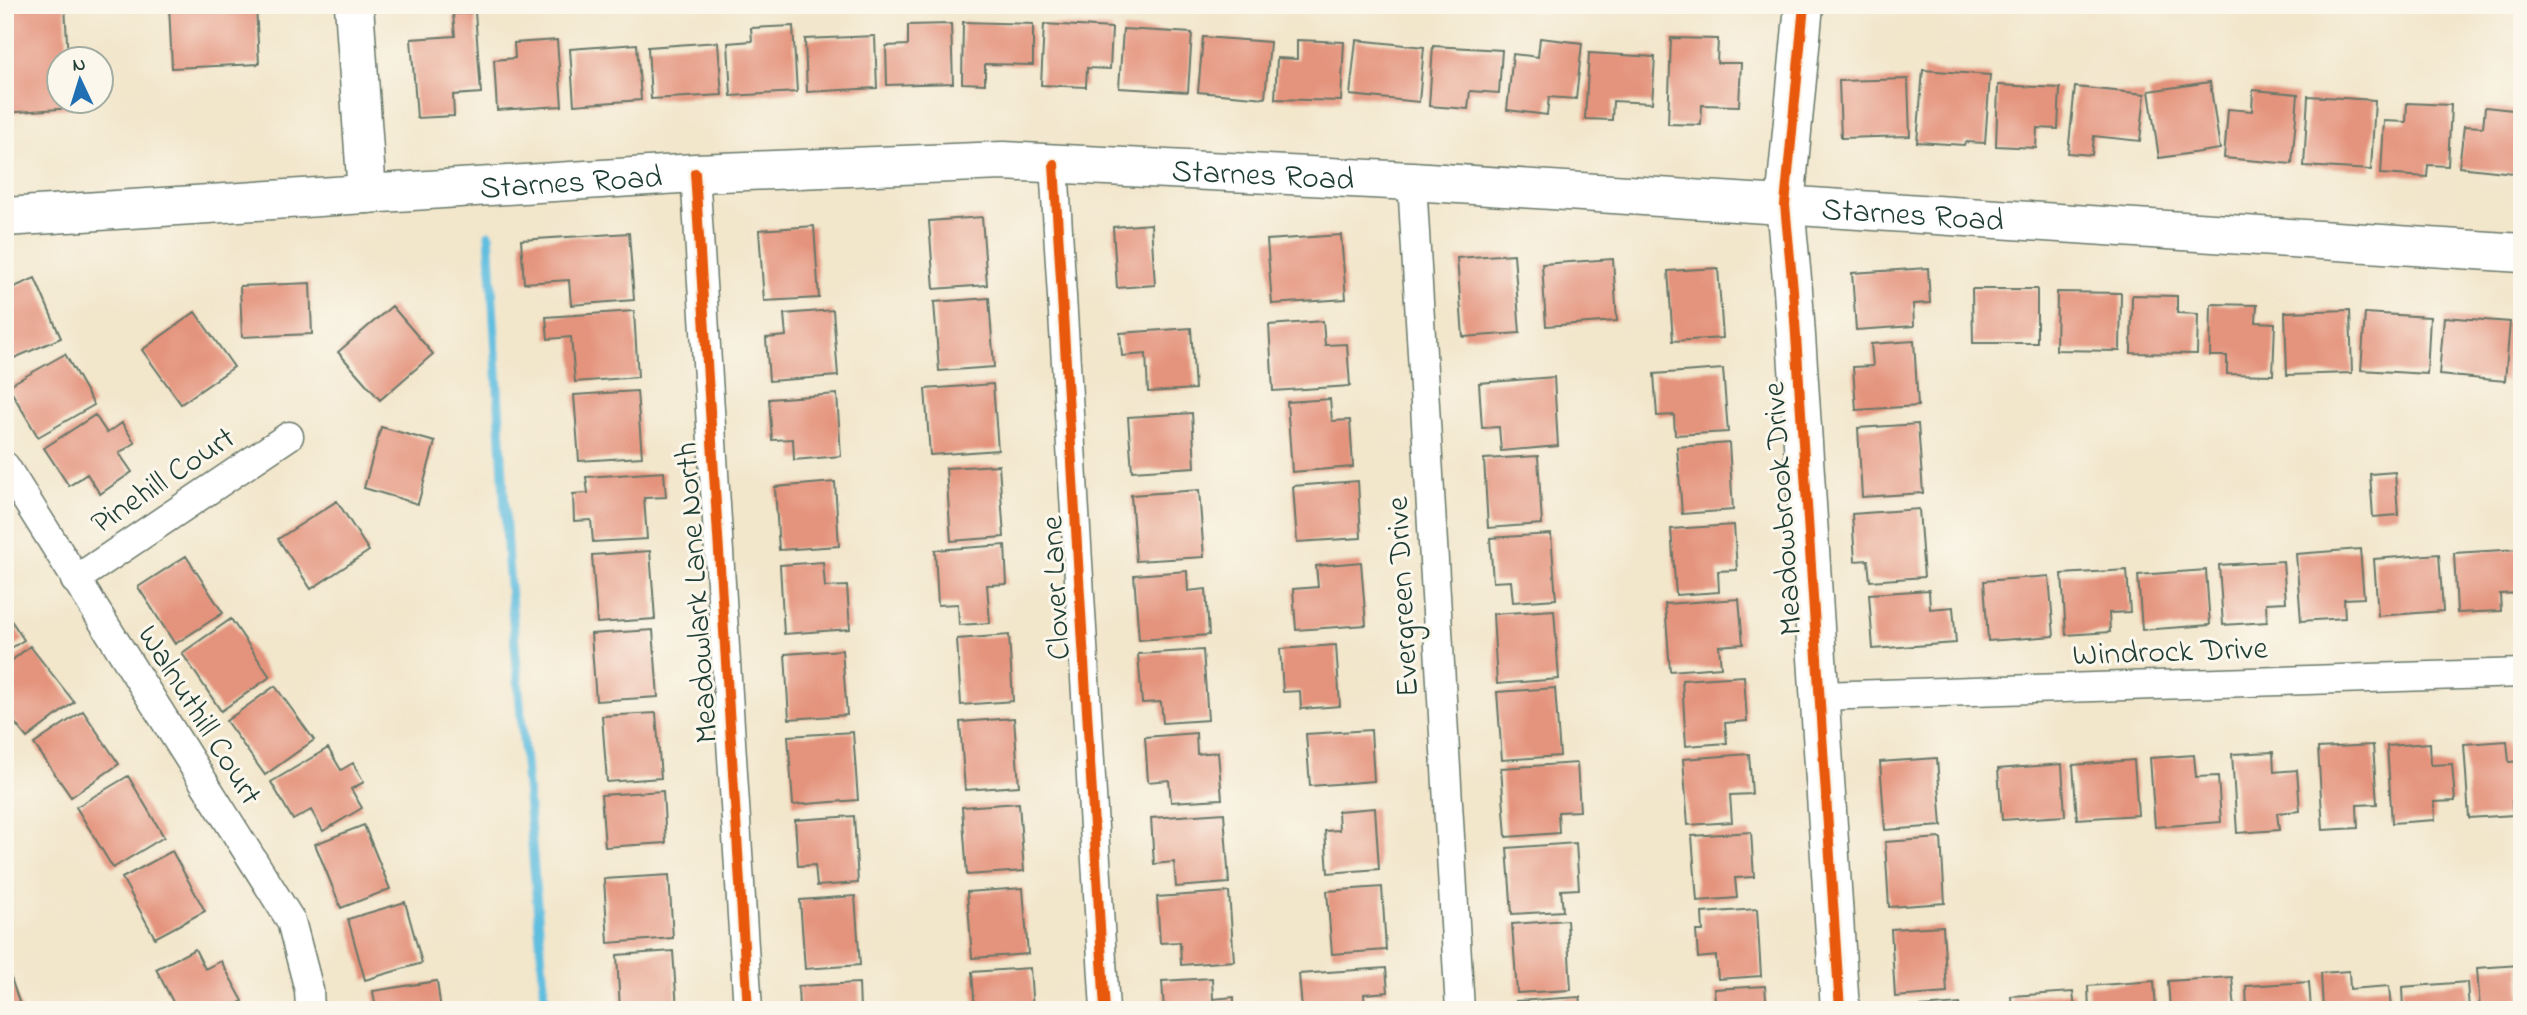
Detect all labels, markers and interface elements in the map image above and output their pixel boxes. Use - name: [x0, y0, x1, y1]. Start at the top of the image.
- north arrow: [46, 46, 116, 116]
- text: N: [72, 52, 87, 79]
- street label: Starnes Road: [1171, 149, 1355, 205]
- street label: Starnes Road: [478, 155, 664, 214]
- street label: Starnes Road: [1820, 188, 2005, 246]
- street label: Meadowbrook Drive: [1752, 380, 1817, 637]
- street label: Pinehill Court: [82, 416, 246, 548]
- street label: Meadowlark Lane North: [665, 441, 732, 745]
- street label: Evergreen Drive: [1376, 495, 1433, 698]
- street label: Clover Lane: [1030, 514, 1085, 661]
- street label: Walnuthill Court: [124, 616, 272, 815]
- street label: Windrock Drive: [2072, 627, 2269, 680]

